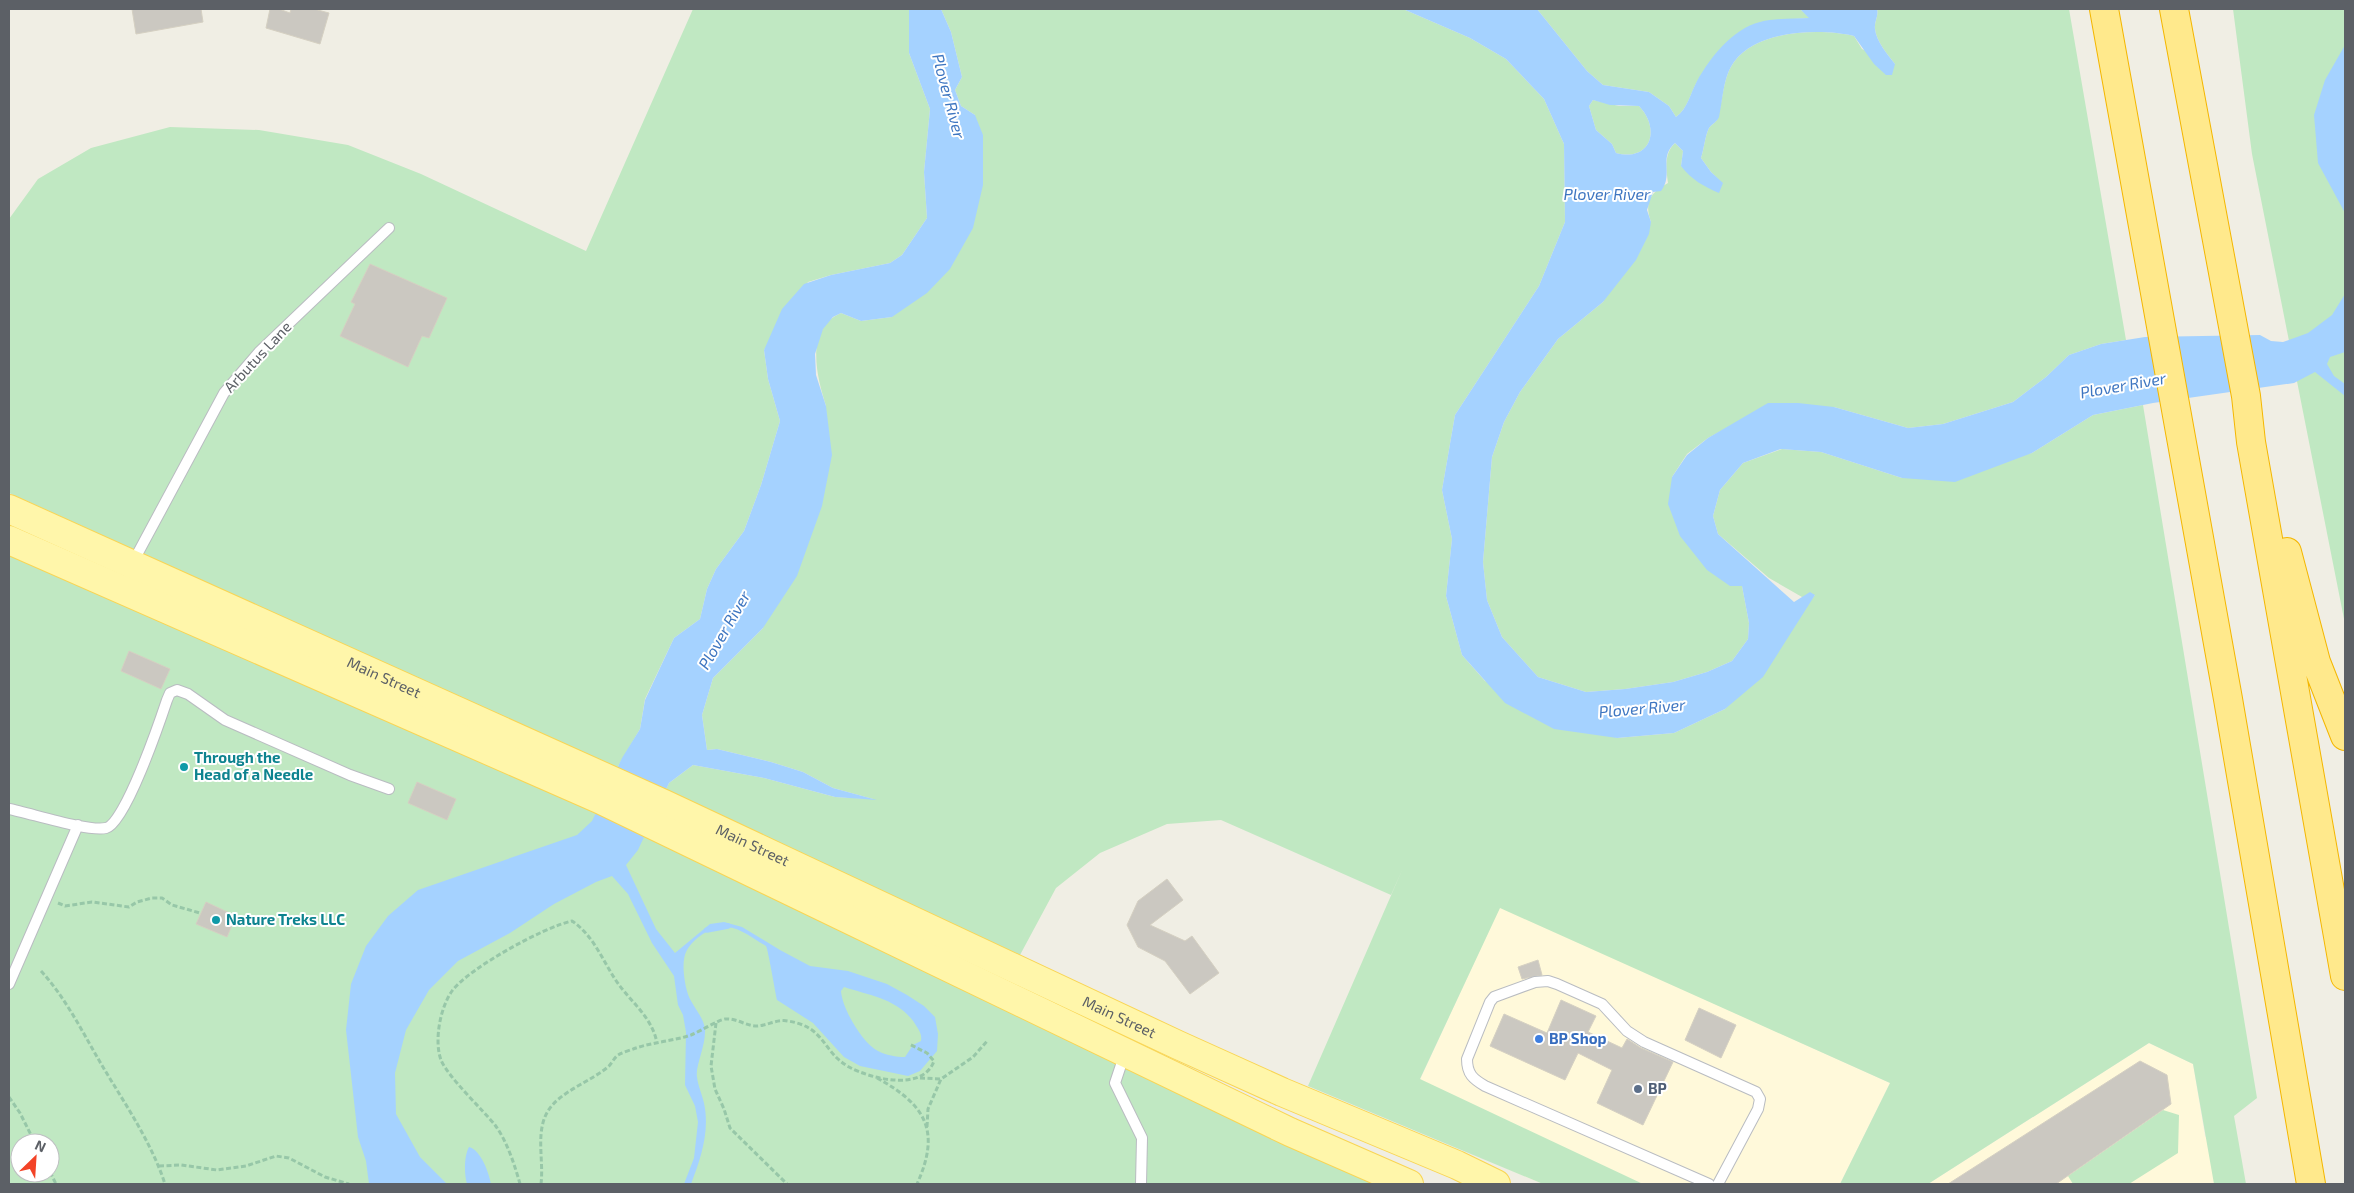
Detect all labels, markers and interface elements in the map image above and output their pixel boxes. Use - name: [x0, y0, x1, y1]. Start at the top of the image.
- water label: Plover River: [929, 51, 970, 141]
- water label: Plover River: [1563, 184, 1651, 203]
- street label: Arbutus Lane: [220, 317, 295, 396]
- water label: Plover River: [2078, 367, 2168, 401]
- water label: Plover River: [694, 587, 754, 672]
- street label: Main Street: [344, 652, 424, 701]
- water label: Plover River: [1598, 694, 1687, 721]
- place label: Through the Head of a Needle: [194, 748, 313, 783]
- marker: Through the Head of a Needle: [178, 761, 190, 773]
- street label: Main Street: [713, 820, 793, 870]
- place label: Nature Treks LLC: [226, 910, 345, 928]
- marker: Nature Treks LLC: [210, 914, 222, 926]
- street label: Main Street: [1080, 992, 1159, 1041]
- place label: BP Shop: [1549, 1029, 1607, 1047]
- marker: BP Shop: [1533, 1033, 1545, 1045]
- place label: BP: [1648, 1079, 1667, 1097]
- marker: BP: [1632, 1083, 1644, 1095]
- north arrow: [10, 1133, 60, 1183]
- text: N: [33, 1136, 49, 1156]

